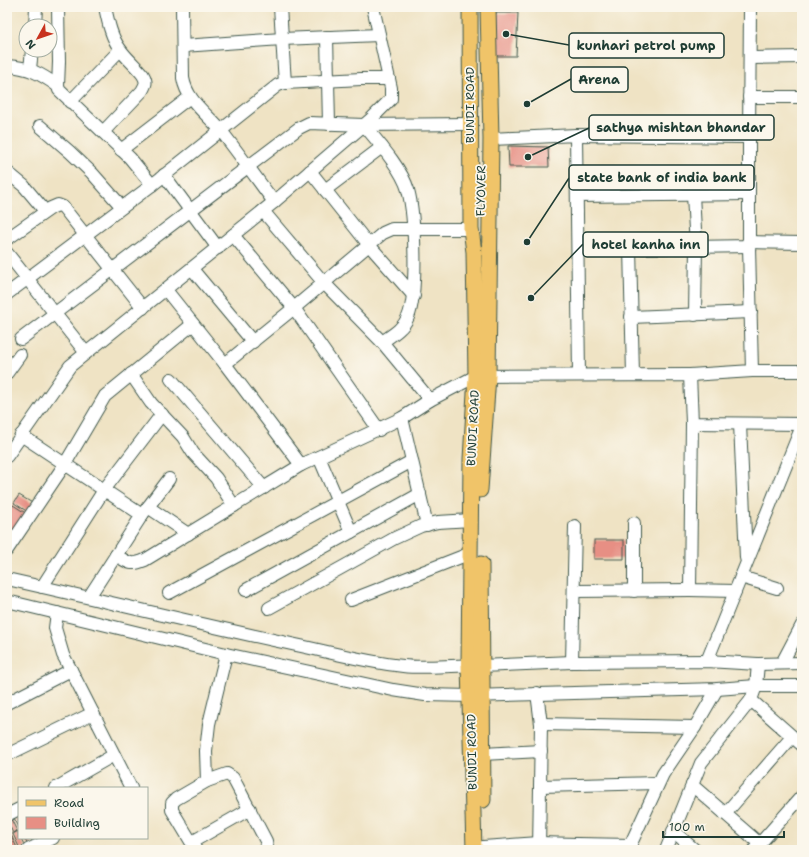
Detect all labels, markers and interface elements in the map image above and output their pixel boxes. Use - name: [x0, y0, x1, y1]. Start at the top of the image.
- north arrow: [18, 18, 58, 58]
- callout: kunhari petrol pump: [569, 33, 724, 58]
- text: N: [22, 36, 39, 52]
- text: kunhari petrol pump: [576, 37, 716, 54]
- street label: BUNDI ROAD: [462, 67, 478, 143]
- callout: Arena: [571, 67, 628, 92]
- text: Arena: [578, 71, 620, 88]
- callout: sathya mishtan bhandar: [589, 115, 774, 140]
- text: sathya mishtan bhandar: [596, 119, 766, 136]
- street label: FLYOVER: [473, 165, 489, 217]
- callout: state bank of india bank: [569, 165, 754, 190]
- text: state bank of india bank: [577, 169, 747, 186]
- callout: hotel kanha inn: [583, 232, 708, 257]
- text: hotel kanha inn: [592, 236, 701, 253]
- street label: BUNDI ROAD: [463, 389, 483, 467]
- street label: BUNDI ROAD: [463, 714, 481, 790]
- legend: [18, 787, 148, 839]
- text: Road: [54, 795, 85, 811]
- scale bar: [663, 813, 784, 839]
- text: Building: [54, 815, 100, 831]
- text: 100 m: [669, 819, 705, 835]

